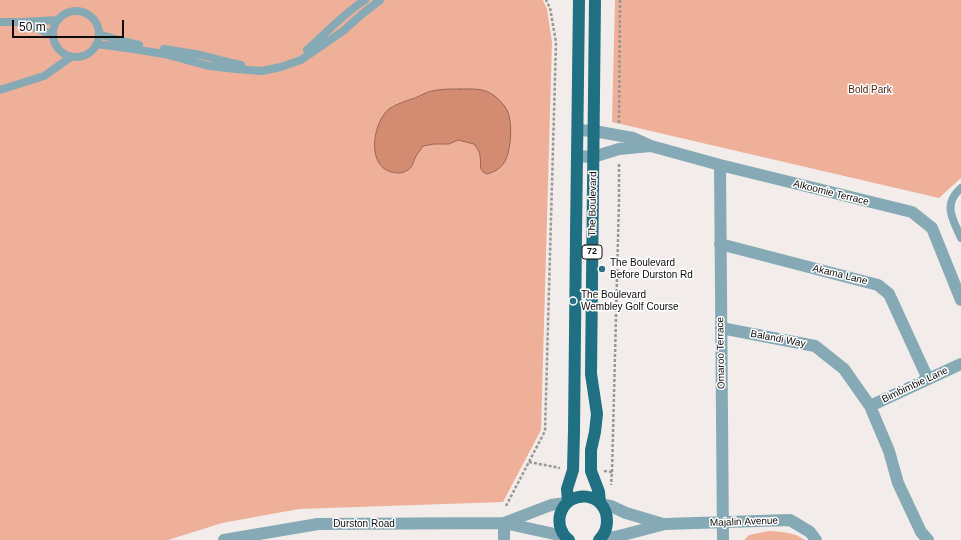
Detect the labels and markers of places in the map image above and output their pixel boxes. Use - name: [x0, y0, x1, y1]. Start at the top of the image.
- place label: The Boulevard Before Durston Rd: [610, 257, 693, 280]
- marker: The Boulevard Before Durston Rd: [597, 264, 607, 274]
- place label: The Boulevard Wembley Golf Course: [581, 289, 679, 312]
- marker: The Boulevard Wembley Golf Course: [568, 296, 578, 306]

